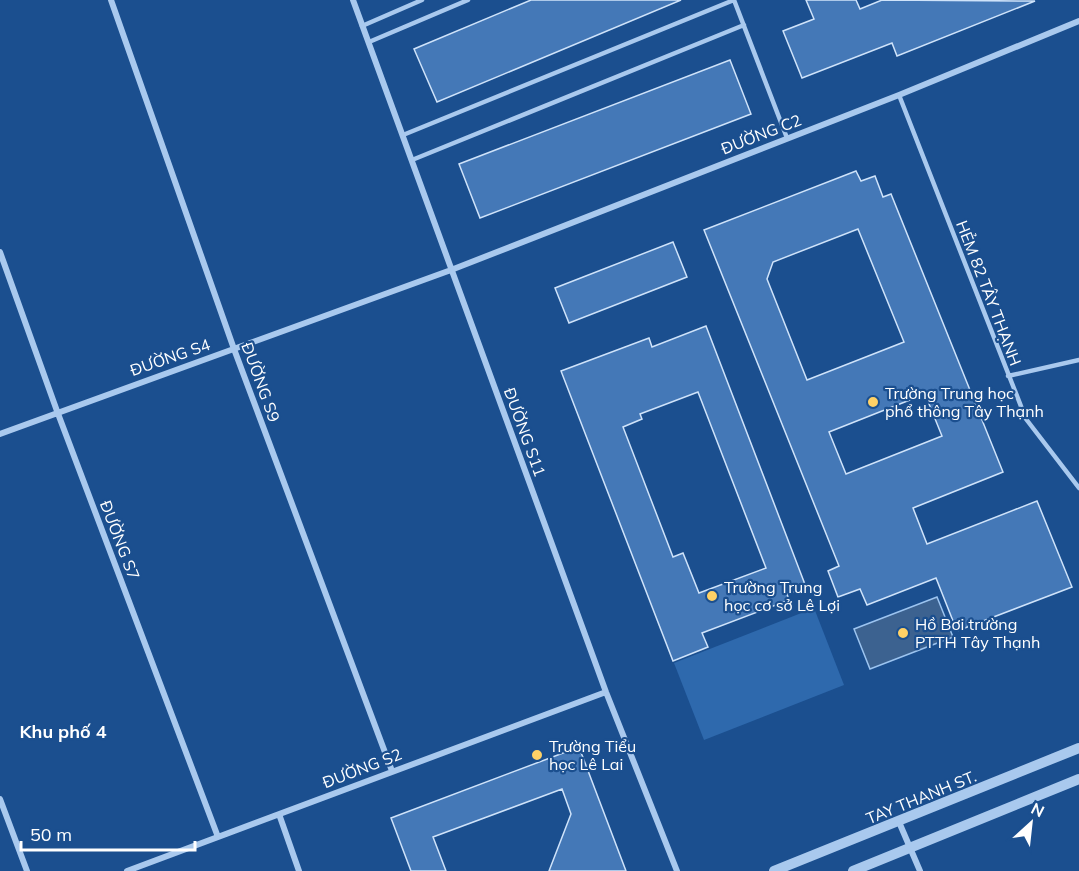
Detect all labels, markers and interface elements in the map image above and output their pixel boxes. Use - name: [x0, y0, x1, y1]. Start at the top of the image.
- street label: ĐƯỜNG C2: [718, 110, 804, 158]
- street label: HẺM 82 TÂY THẠNH: [952, 218, 1026, 368]
- street label: ĐƯỜNG S4: [127, 334, 213, 380]
- street label: ĐƯỜNG S9: [237, 339, 285, 425]
- place label: Trường Trung học phổ thông Tây Thạnh: [885, 383, 1044, 421]
- street label: ĐƯỜNG S11: [500, 385, 550, 479]
- marker: Trường Trung học phổ thông Tây Thạnh: [866, 395, 880, 409]
- street label: ĐƯỜNG S7: [96, 497, 144, 583]
- place label: Trường Trung học cơ sở Lê Lợi: [724, 577, 840, 615]
- marker: Trường Trung học cơ sở Lê Lợi: [705, 589, 719, 603]
- place label: Hồ Bơi trường PTTH Tây Thạnh: [915, 614, 1040, 652]
- marker: Hồ Bơi trường PTTH Tây Thạnh: [896, 626, 910, 640]
- district label: Khu phố 4: [20, 720, 107, 743]
- place label: Trường Tiểu học Lê Lai: [549, 736, 636, 774]
- street label: ĐƯỜNG S2: [319, 744, 405, 792]
- marker: Trường Tiểu học Lê Lai: [530, 748, 544, 762]
- street label: TAY THANH ST.: [863, 766, 979, 828]
- north arrow: [1001, 793, 1061, 853]
- text: N: [1028, 798, 1048, 821]
- scale bar: [21, 814, 195, 852]
- text: 50 m: [30, 823, 72, 846]

